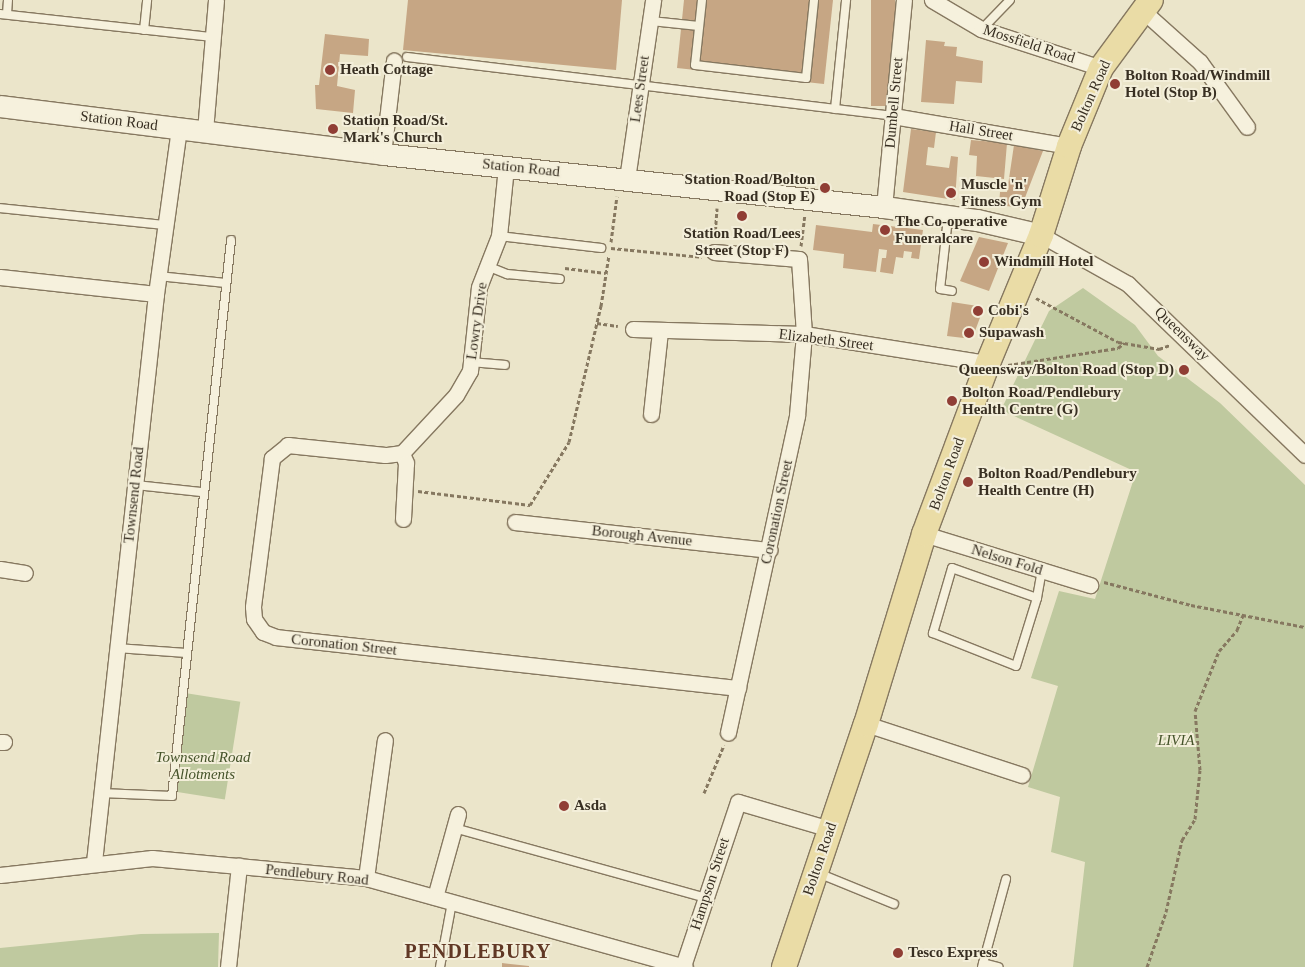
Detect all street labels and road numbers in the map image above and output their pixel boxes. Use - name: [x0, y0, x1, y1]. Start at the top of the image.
- street label: Mossfield Road: [981, 21, 1077, 67]
- street label: Lees Street: [626, 55, 654, 123]
- street label: Dumbell Street: [881, 57, 907, 149]
- street label: Bolton Road: [1067, 58, 1115, 134]
- street label: Station Road: [79, 107, 159, 135]
- street label: Hall Street: [948, 117, 1014, 145]
- street label: Station Road: [481, 155, 561, 181]
- street label: Lowry Drive: [463, 281, 491, 361]
- street label: Queensway: [1151, 303, 1213, 365]
- street label: Elizabeth Street: [778, 325, 874, 355]
- street label: Bolton Road: [926, 435, 968, 513]
- street label: Townsend Road: [120, 446, 148, 544]
- street label: Coronation Street: [757, 458, 797, 566]
- street label: Borough Avenue: [590, 522, 694, 550]
- street label: Nelson Fold: [969, 541, 1045, 579]
- street label: Coronation Street: [290, 630, 398, 660]
- street label: Bolton Road: [799, 820, 841, 898]
- street label: Hampson Street: [687, 835, 733, 933]
- street label: Pendlebury Road: [264, 861, 370, 889]

